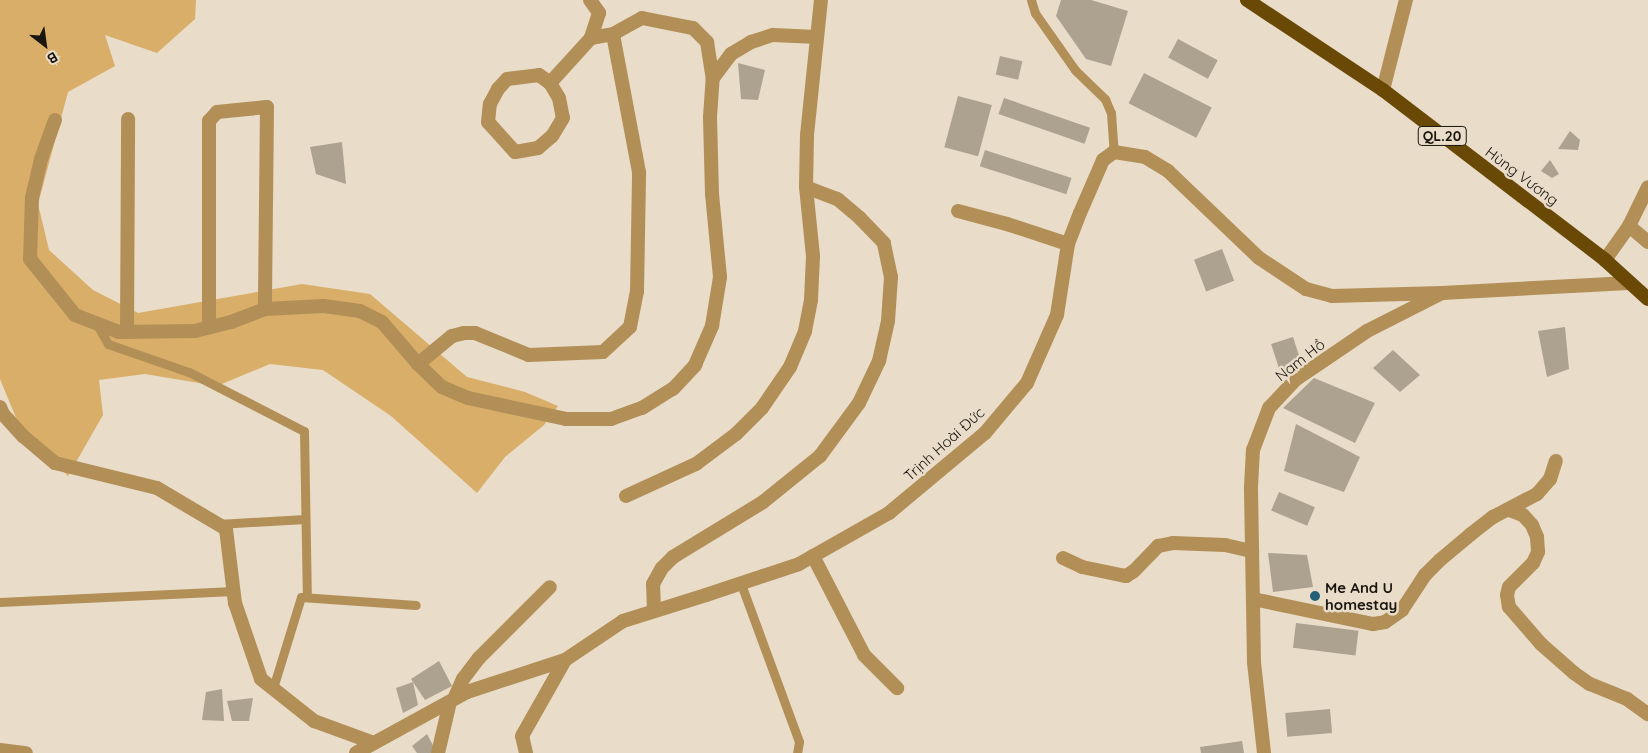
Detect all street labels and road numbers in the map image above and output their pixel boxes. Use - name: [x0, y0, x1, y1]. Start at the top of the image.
- road number: QL.20: [1417, 124, 1467, 148]
- street label: Hùng Vương: [1482, 143, 1562, 209]
- street label: Nam Hồ: [1272, 335, 1328, 385]
- street label: Trịnh Hoài Đức: [900, 403, 988, 485]

